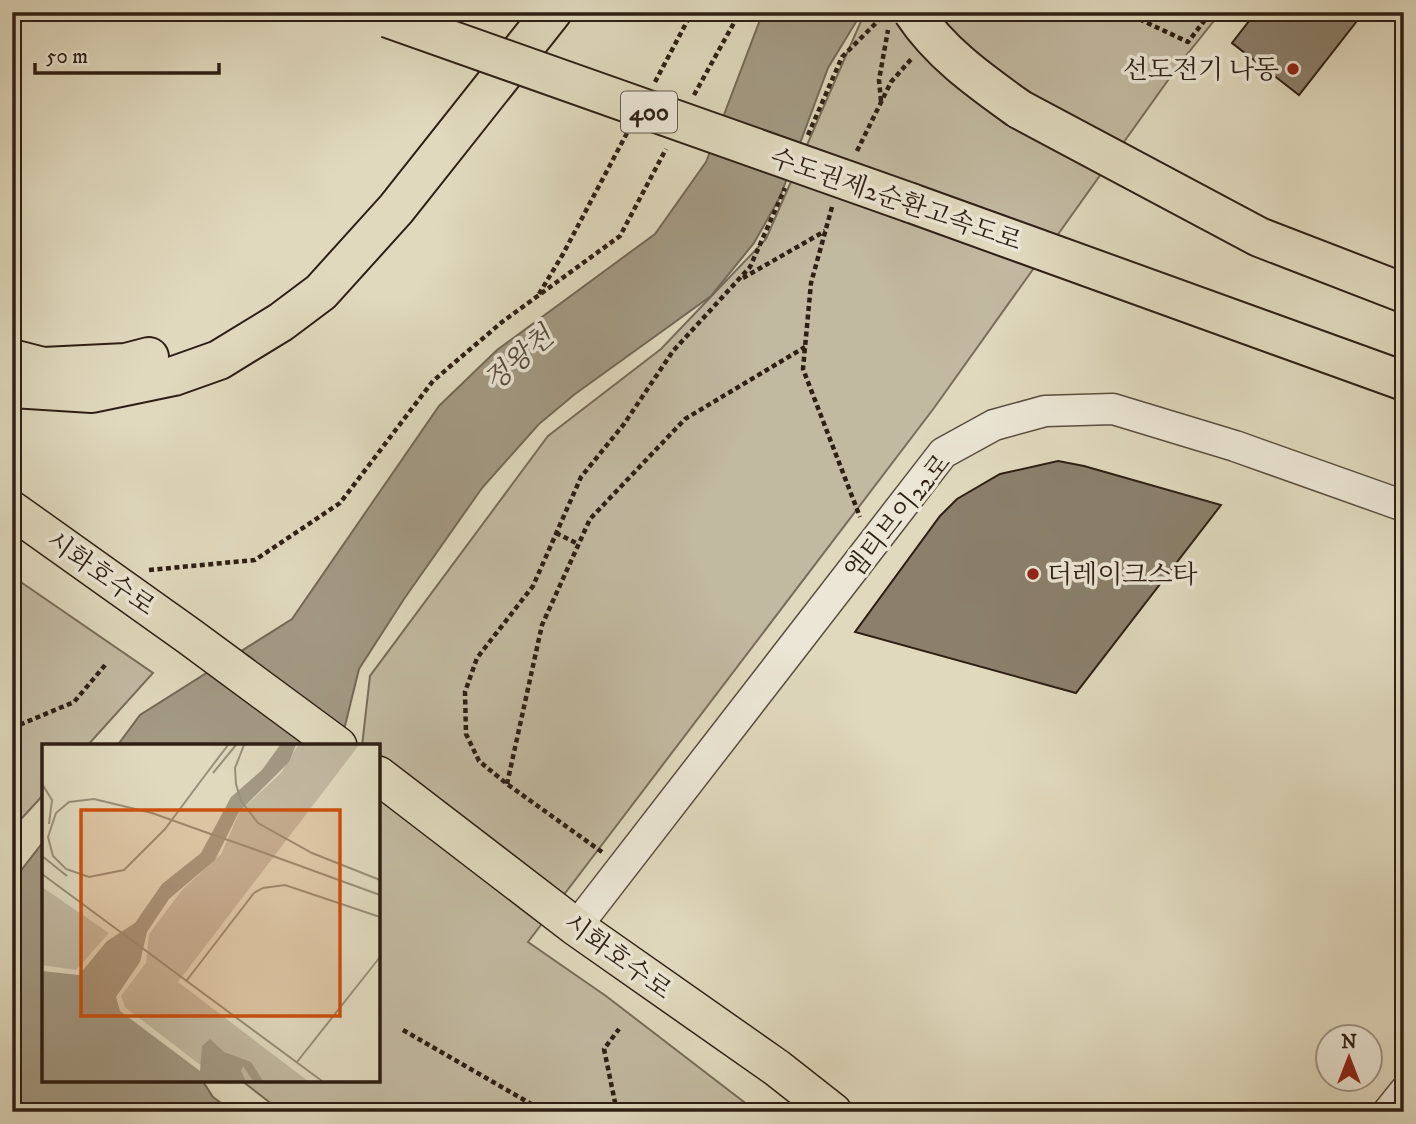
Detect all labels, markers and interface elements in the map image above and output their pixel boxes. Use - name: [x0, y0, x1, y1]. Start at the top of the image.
- scale bar: [35, 32, 219, 76]
- text: 50 m: [46, 44, 88, 70]
- place label: 선도전기 나동: [1123, 54, 1279, 87]
- marker: 선도전기 나동: [1285, 61, 1301, 77]
- road number: 400: [621, 92, 677, 132]
- street label: 수도권제2순환고속도로: [765, 142, 1026, 259]
- water label: 정왕천: [477, 318, 563, 399]
- street label: 엠티브이22로: [838, 448, 959, 586]
- street label: 시화호수로: [39, 525, 161, 624]
- place label: 더레이크스타: [1047, 559, 1198, 592]
- marker: 더레이크스타: [1025, 566, 1041, 582]
- inset map: [42, 744, 380, 1082]
- street label: 시화호수로: [557, 907, 678, 1007]
- north arrow: [1314, 1023, 1384, 1092]
- text: N: [1341, 1031, 1357, 1054]

